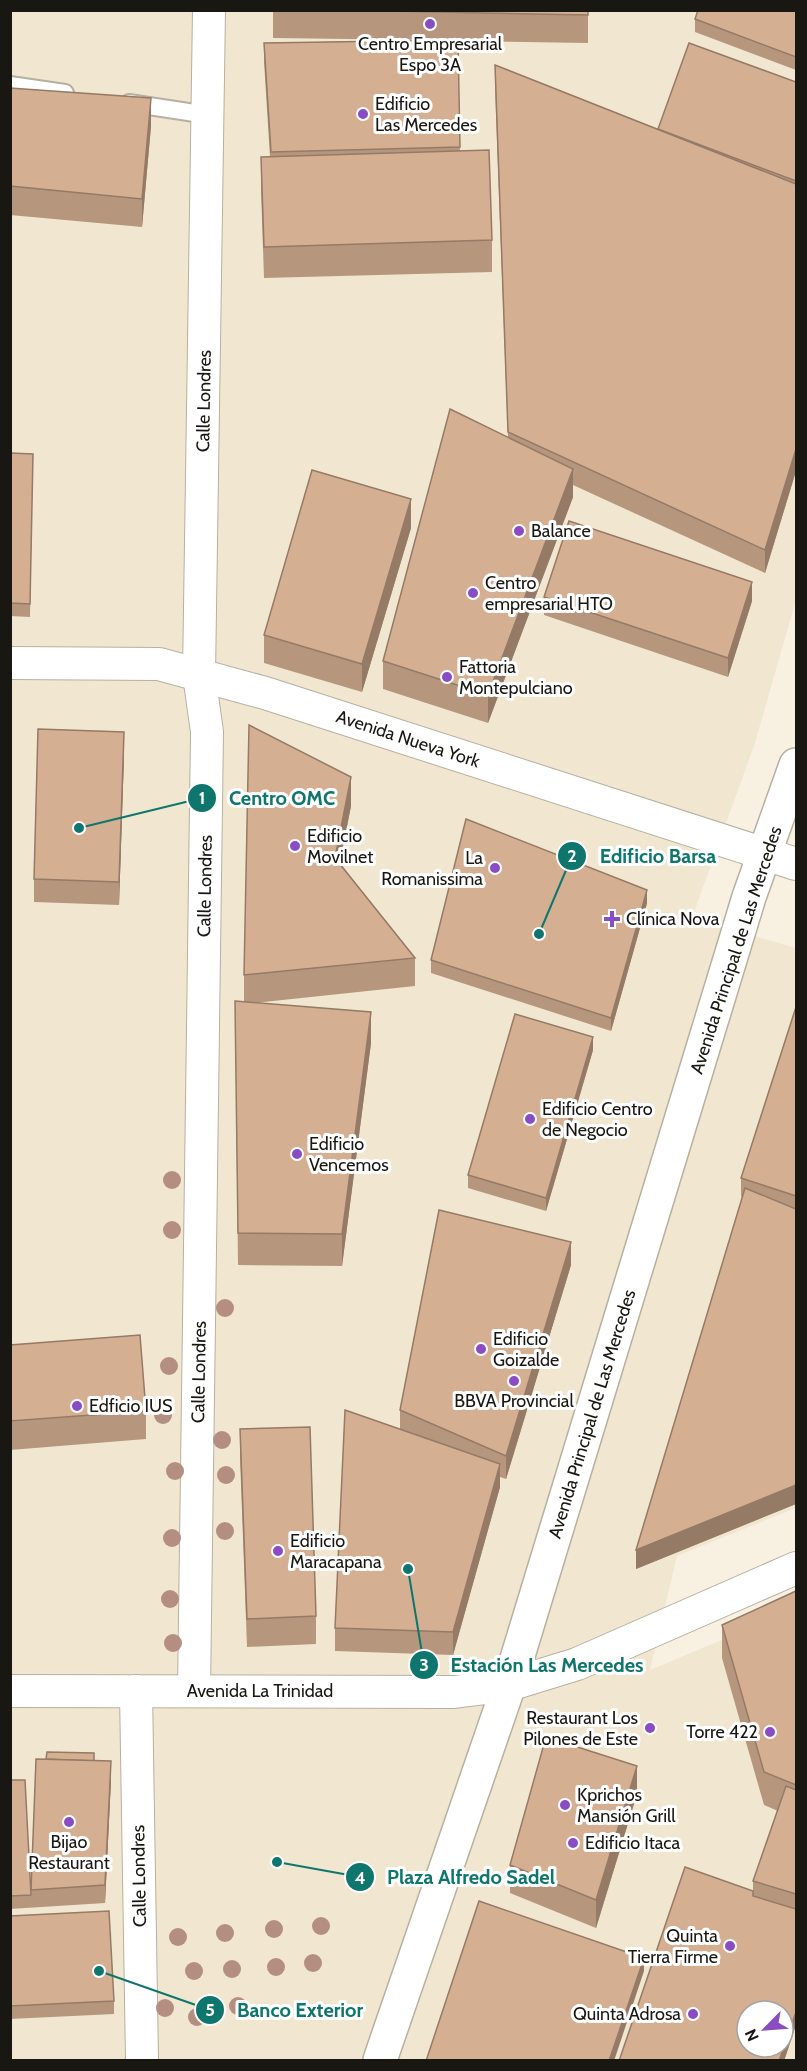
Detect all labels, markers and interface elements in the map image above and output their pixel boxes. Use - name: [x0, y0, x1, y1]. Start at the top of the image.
- marker: Centro Empresarial Espo 3A: [423, 17, 437, 31]
- place label: Centro Empresarial Espo 3A: [358, 33, 503, 76]
- place label: Edificio Las Mercedes: [375, 93, 477, 136]
- marker: Edificio Las Mercedes: [356, 107, 370, 121]
- street label: Calle Londres: [192, 350, 216, 452]
- place label: Balance: [531, 520, 591, 542]
- marker: Balance: [512, 524, 526, 538]
- place label: Centro empresarial HTO: [485, 572, 613, 615]
- marker: Centro empresarial HTO: [466, 586, 480, 600]
- place label: Fattoria Montepulciano: [459, 656, 573, 699]
- marker: Fattoria Montepulciano: [440, 670, 454, 684]
- street label: Avenida Nueva York: [333, 705, 483, 773]
- callout: Centro OMC: [187, 779, 348, 817]
- text: Centro OMC: [229, 786, 335, 810]
- text: 1: [199, 787, 205, 809]
- street label: Avenida Principal de Las Mercedes: [686, 823, 786, 1077]
- place label: Edificio Movilnet: [307, 825, 373, 868]
- street label: Calle Londres: [193, 835, 217, 937]
- callout: Edificio Barsa: [557, 837, 728, 875]
- marker: Edificio Movilnet: [288, 839, 302, 853]
- text: Edificio Barsa: [600, 844, 716, 868]
- text: 2: [567, 845, 577, 867]
- place label: La Romanissima: [381, 847, 483, 890]
- marker: La Romanissima: [488, 861, 502, 875]
- place label: Clínica Nova: [626, 908, 720, 930]
- marker: Clínica Nova: [603, 910, 621, 928]
- place label: Edificio Centro de Negocio: [542, 1098, 653, 1141]
- marker: Edificio Centro de Negocio: [523, 1112, 537, 1126]
- place label: Edificio Vencemos: [309, 1133, 389, 1176]
- marker: Edificio Vencemos: [290, 1147, 304, 1161]
- street label: Avenida Principal de Las Mercedes: [544, 1287, 640, 1541]
- street label: Calle Londres: [187, 1321, 211, 1423]
- place label: Edificio Goizalde: [493, 1328, 559, 1371]
- marker: Edificio Goizalde: [474, 1342, 488, 1356]
- marker: BBVA Provincial: [507, 1374, 521, 1388]
- place label: BBVA Provincial: [454, 1390, 574, 1412]
- place label: Edficio IUS: [89, 1395, 173, 1417]
- marker: Edficio IUS: [70, 1399, 84, 1413]
- place label: Edificio Maracapana: [290, 1530, 382, 1573]
- marker: Edificio Maracapana: [271, 1544, 285, 1558]
- callout: Estación Las Mercedes: [409, 1646, 656, 1684]
- text: Estación Las Mercedes: [450, 1653, 644, 1677]
- text: 3: [419, 1654, 429, 1676]
- street label: Avenida La Trinidad: [187, 1680, 333, 1702]
- place label: Restaurant Los Pilones de Este: [523, 1707, 638, 1750]
- marker: Restaurant Los Pilones de Este: [643, 1721, 657, 1735]
- place label: Torre 422: [686, 1721, 758, 1743]
- marker: Torre 422: [763, 1725, 777, 1739]
- place label: Kprichos Mansión Grill: [577, 1784, 676, 1827]
- marker: Kprichos Mansión Grill: [558, 1798, 572, 1812]
- marker: Bijao Restaurant: [62, 1815, 76, 1829]
- street label: Calle Londres: [127, 1825, 151, 1927]
- place label: Bijao Restaurant: [28, 1831, 110, 1874]
- place label: Edificio Itaca: [585, 1832, 681, 1854]
- marker: Edificio Itaca: [566, 1836, 580, 1850]
- callout: Plaza Alfredo Sadel: [345, 1858, 567, 1896]
- text: Plaza Alfredo Sadel: [387, 1865, 555, 1889]
- text: 4: [354, 1867, 366, 1889]
- place label: Quinta Tierra Firme: [628, 1925, 718, 1968]
- marker: Quinta Tierra Firme: [723, 1939, 737, 1953]
- callout: Banco Exterior: [195, 1991, 375, 2029]
- text: Banco Exterior: [237, 1998, 363, 2022]
- text: 5: [205, 1999, 215, 2021]
- north arrow: [735, 1999, 795, 2059]
- place label: Quinta Adrosa: [573, 2003, 681, 2025]
- marker: Quinta Adrosa: [686, 2007, 700, 2021]
- text: N: [741, 2026, 763, 2044]

